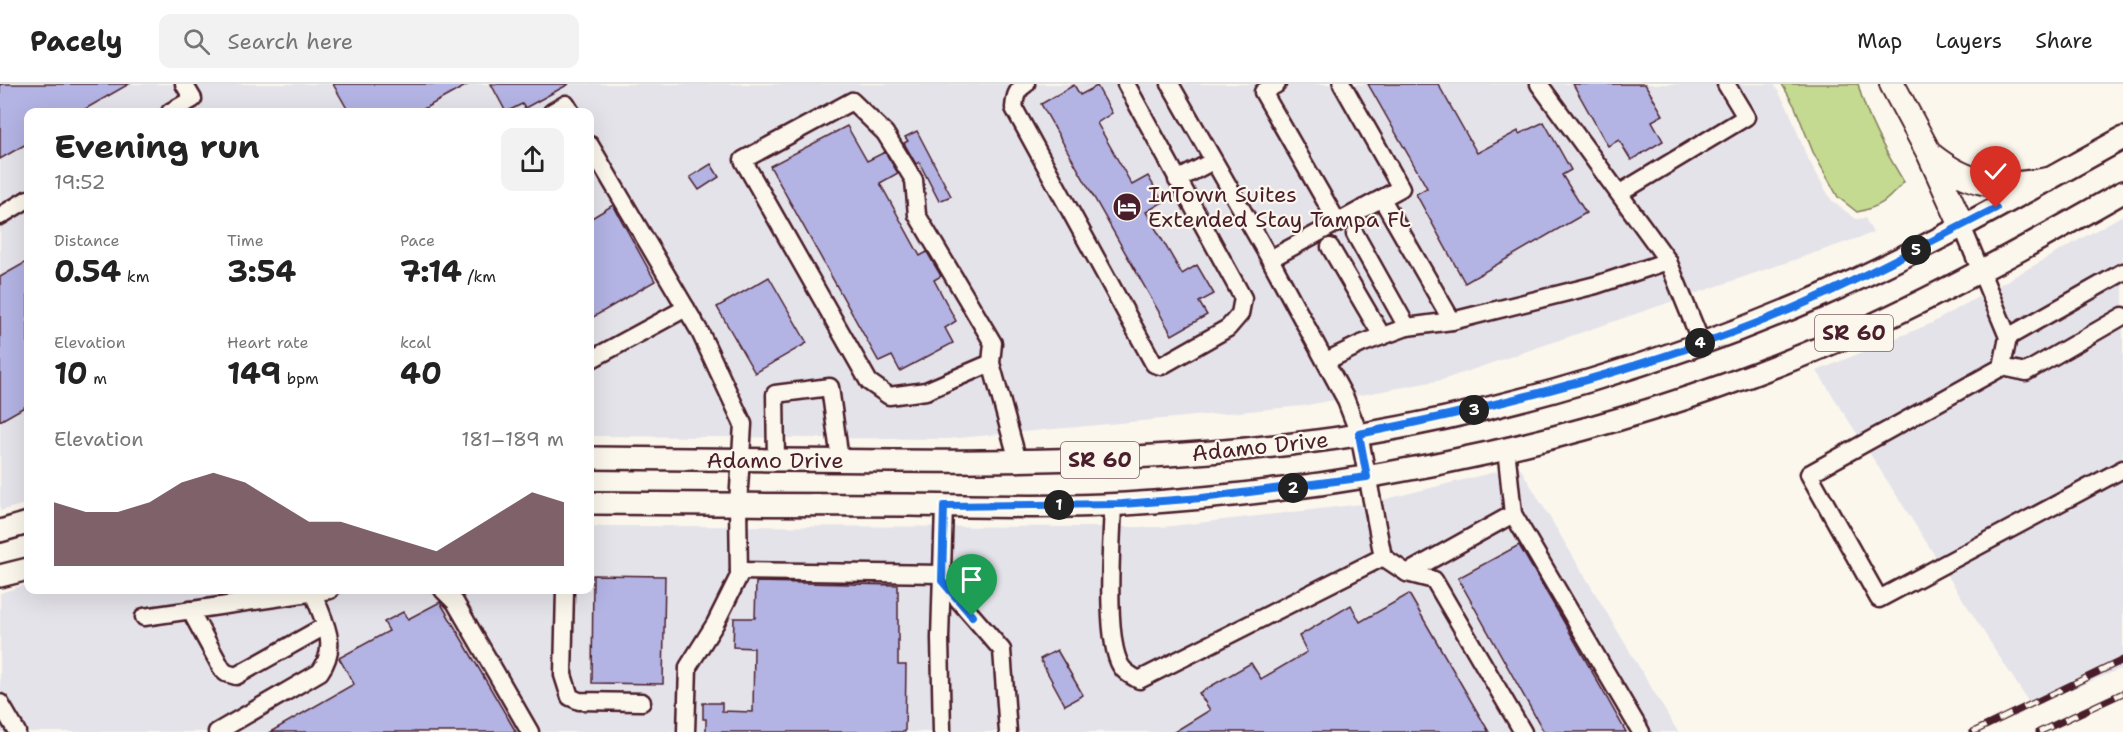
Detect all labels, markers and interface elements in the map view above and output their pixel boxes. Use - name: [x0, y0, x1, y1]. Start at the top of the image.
- search box: [159, 14, 579, 68]
- text: Pacely: [30, 22, 123, 60]
- icon: search: [180, 25, 213, 58]
- text: Search here: [228, 27, 353, 56]
- text: Map: [1857, 27, 1902, 55]
- text: Layers: [1935, 27, 2002, 55]
- text: Share: [2035, 27, 2093, 55]
- text: Evening run: [54, 124, 260, 169]
- button: share: [501, 128, 564, 191]
- pin: [1970, 146, 2021, 208]
- icon: check: [1979, 155, 2012, 188]
- text: 19:52: [54, 169, 105, 195]
- place label: InTown Suites Extended Stay Tampa FL: [1148, 180, 1411, 234]
- hotel icon: InTown Suites Extended Stay Tampa FL: [1111, 191, 1143, 223]
- text: Distance: [54, 230, 120, 251]
- text: Time: [227, 230, 264, 251]
- text: Pace: [400, 230, 435, 251]
- pin: 5: [1901, 235, 1931, 265]
- text: 5: [1911, 239, 1921, 260]
- text: 0.54: [54, 251, 121, 292]
- text: 3:54: [227, 251, 296, 292]
- text: 7:14: [400, 251, 462, 292]
- text: km: [121, 266, 149, 287]
- text: /km: [462, 266, 496, 287]
- road number: SR 60: [1815, 315, 1893, 351]
- pin: 4: [1685, 328, 1715, 358]
- text: Elevation: [54, 332, 126, 353]
- text: Heart rate: [227, 332, 309, 353]
- text: kcal: [400, 332, 431, 353]
- text: 4: [1694, 332, 1706, 353]
- text: 10: [54, 353, 88, 394]
- text: 149: [227, 353, 281, 394]
- text: 40: [400, 353, 442, 394]
- text: m: [88, 368, 107, 389]
- text: bpm: [281, 368, 319, 389]
- pin: 3: [1459, 395, 1489, 425]
- text: 3: [1468, 399, 1480, 420]
- street label: Adamo Drive: [1190, 425, 1330, 468]
- text: Elevation: [54, 426, 144, 452]
- text: 181–189 m: [461, 426, 564, 452]
- road number: SR 60: [1061, 442, 1139, 478]
- street label: Adamo Drive: [706, 446, 844, 475]
- pin: 2: [1278, 473, 1308, 503]
- text: 2: [1287, 477, 1299, 498]
- pin: 1: [1044, 490, 1074, 520]
- text: 1: [1055, 494, 1063, 515]
- pin: [946, 554, 997, 616]
- icon: arrive: [955, 563, 988, 596]

